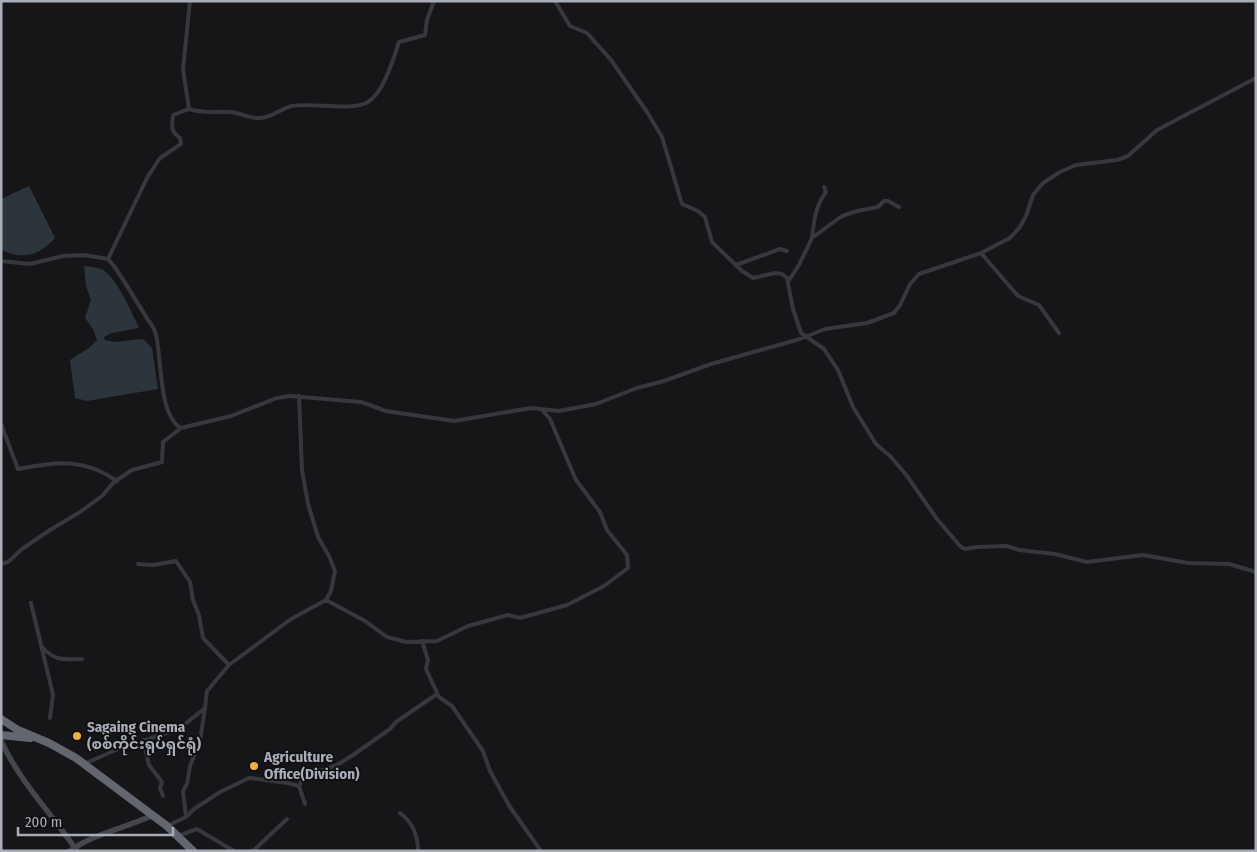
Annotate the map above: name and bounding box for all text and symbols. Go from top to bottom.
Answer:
place label: Sagaing Cinema (စစ်ကိုင်းရုပ်ရှင်ရုံ) [87,718,202,756]
marker: Sagaing Cinema (စစ်ကိုင်းရုပ်ရှင်ရုံ) [71,730,83,742]
place label: Agriculture Office(Division) [263,748,360,783]
marker: Agriculture Office(Division) [248,760,260,772]
scale bar [18,804,172,836]
text: 200 m [25,813,62,831]

